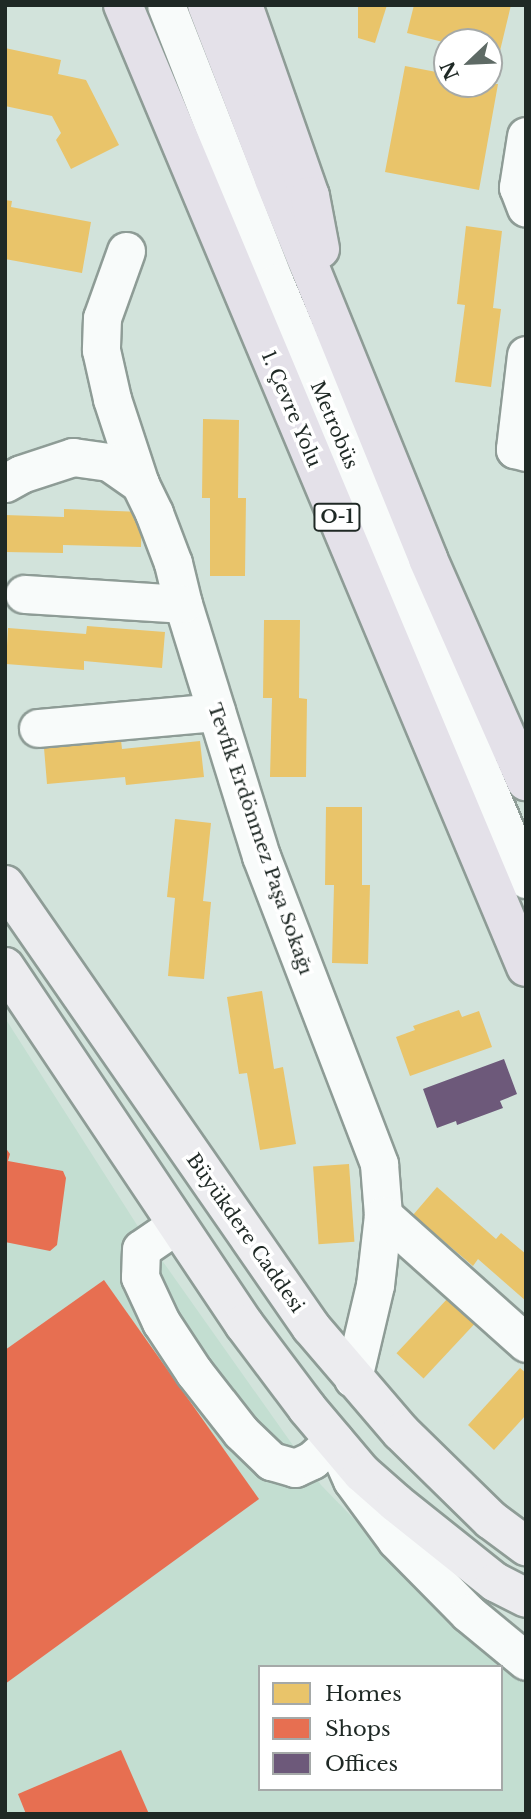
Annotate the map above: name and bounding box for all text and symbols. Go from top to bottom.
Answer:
north arrow [433,28,503,98]
text: N [436,58,464,83]
street label: 1. Çevre Yolu [256,347,326,471]
street label: Metrobüs [305,378,363,472]
road number: O-1 [312,503,362,532]
street label: Tevfik Erdönmez Paşa Sokağı [203,700,317,978]
street label: Büyükdere Caddesi [181,1149,309,1317]
legend [258,1665,503,1791]
text: Homes [325,1681,402,1707]
text: Shops [325,1716,391,1742]
text: Offices [325,1751,398,1777]

